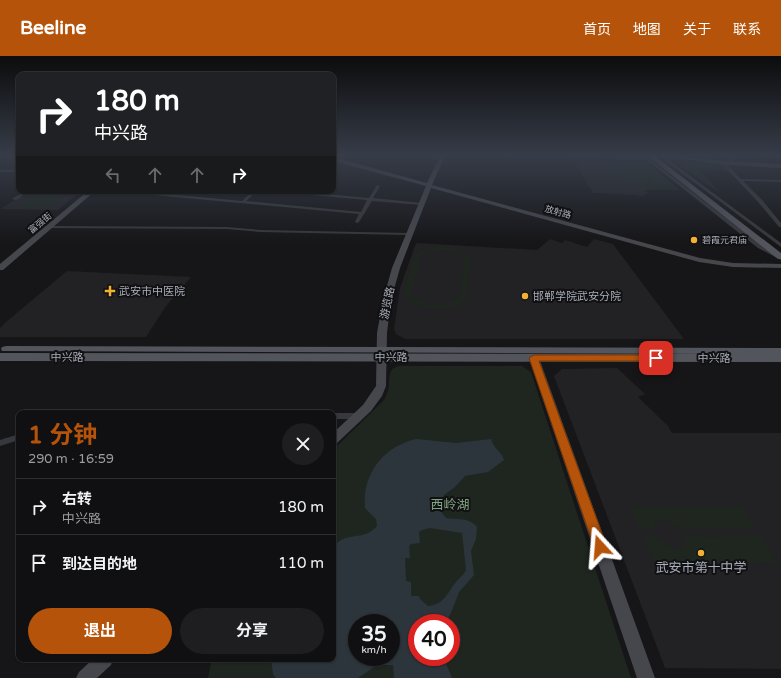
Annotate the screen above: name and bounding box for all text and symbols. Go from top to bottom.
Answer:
text: Beeline [20,17,86,39]
text: 首页 [583,21,611,38]
text: 地图 [633,21,661,38]
text: 关于 [683,21,711,38]
text: 联系 [733,21,761,38]
text: 180 m [94,84,180,118]
icon: right [28,88,80,140]
text: 中兴路 [94,122,148,144]
icon: left [102,164,124,186]
icon: ahead [144,164,166,186]
icon: ahead [186,164,208,186]
icon: right [228,164,250,186]
street label: 放射路 [543,203,573,221]
street label: 富强街 [26,210,54,236]
marker: 碧霞元君庙 [689,235,699,245]
place label: 碧霞元君庙 [702,235,747,246]
marker: 武安市中医院 [104,285,116,297]
place label: 武安市中医院 [119,285,185,298]
street label: 游览路 [378,286,397,321]
place label: 邯郸学院武安分院 [533,290,621,303]
marker: 邯郸学院武安分院 [520,291,530,301]
pin [639,341,673,375]
icon: arrive [645,347,667,369]
street label: 中兴路 [51,351,84,364]
street label: 中兴路 [375,351,408,364]
street label: 中兴路 [698,352,731,365]
text: 1 分钟 [28,421,97,450]
button: close [282,423,324,465]
text: 290 m · 16:59 [28,451,114,467]
text: 右转 [62,490,92,508]
icon: right [28,496,50,518]
park label: 西岭湖 [430,497,470,513]
text: 180 m [278,498,324,516]
text: 中兴路 [62,511,101,527]
position arrow [579,526,621,568]
marker: 武安市第十中学 [696,548,706,558]
icon: arrive [28,552,50,574]
text: 110 m [278,554,324,572]
text: 到达目的地 [62,555,137,573]
place label: 武安市第十中学 [655,560,747,576]
button: 退出 [28,608,172,654]
button: 分享 [180,608,324,654]
speed limit sign: 40 [408,614,460,666]
text: 35 [361,623,387,647]
text: km/h [361,644,387,656]

